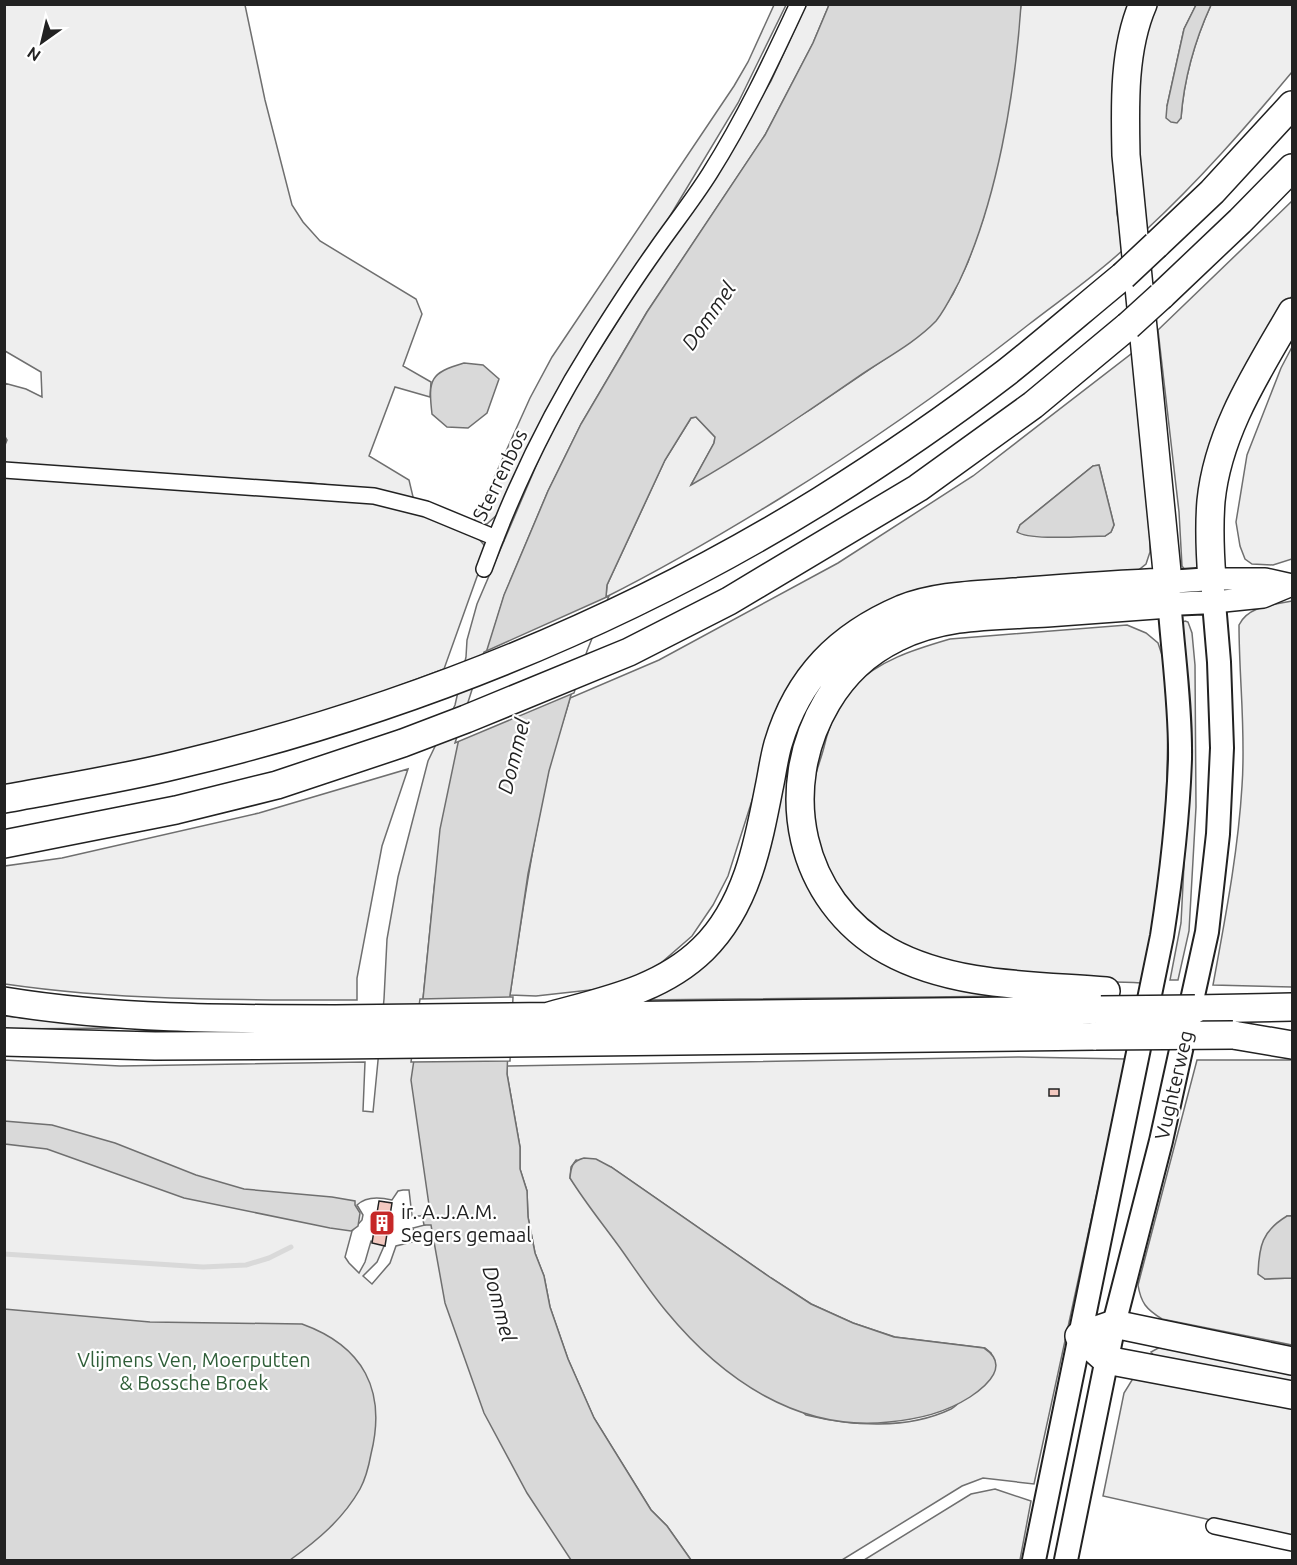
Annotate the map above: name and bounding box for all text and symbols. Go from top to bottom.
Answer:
north arrow [12,12,72,72]
text: N [24,44,44,65]
water label: Dommel [676,277,740,354]
street label: Sterrenbos [468,425,532,524]
water label: Dommel [492,715,534,796]
street label: Vughterweg [1150,1028,1197,1142]
place label: ir. A.J.A.M. Segers gemaal [401,1200,532,1246]
building icon: ir. A.J.A.M. Segers gemaal [367,1208,397,1238]
water label: Dommel [478,1263,522,1344]
park label: Vlijmens Ven, Moerputten & Bossche Broek [77,1348,311,1394]

